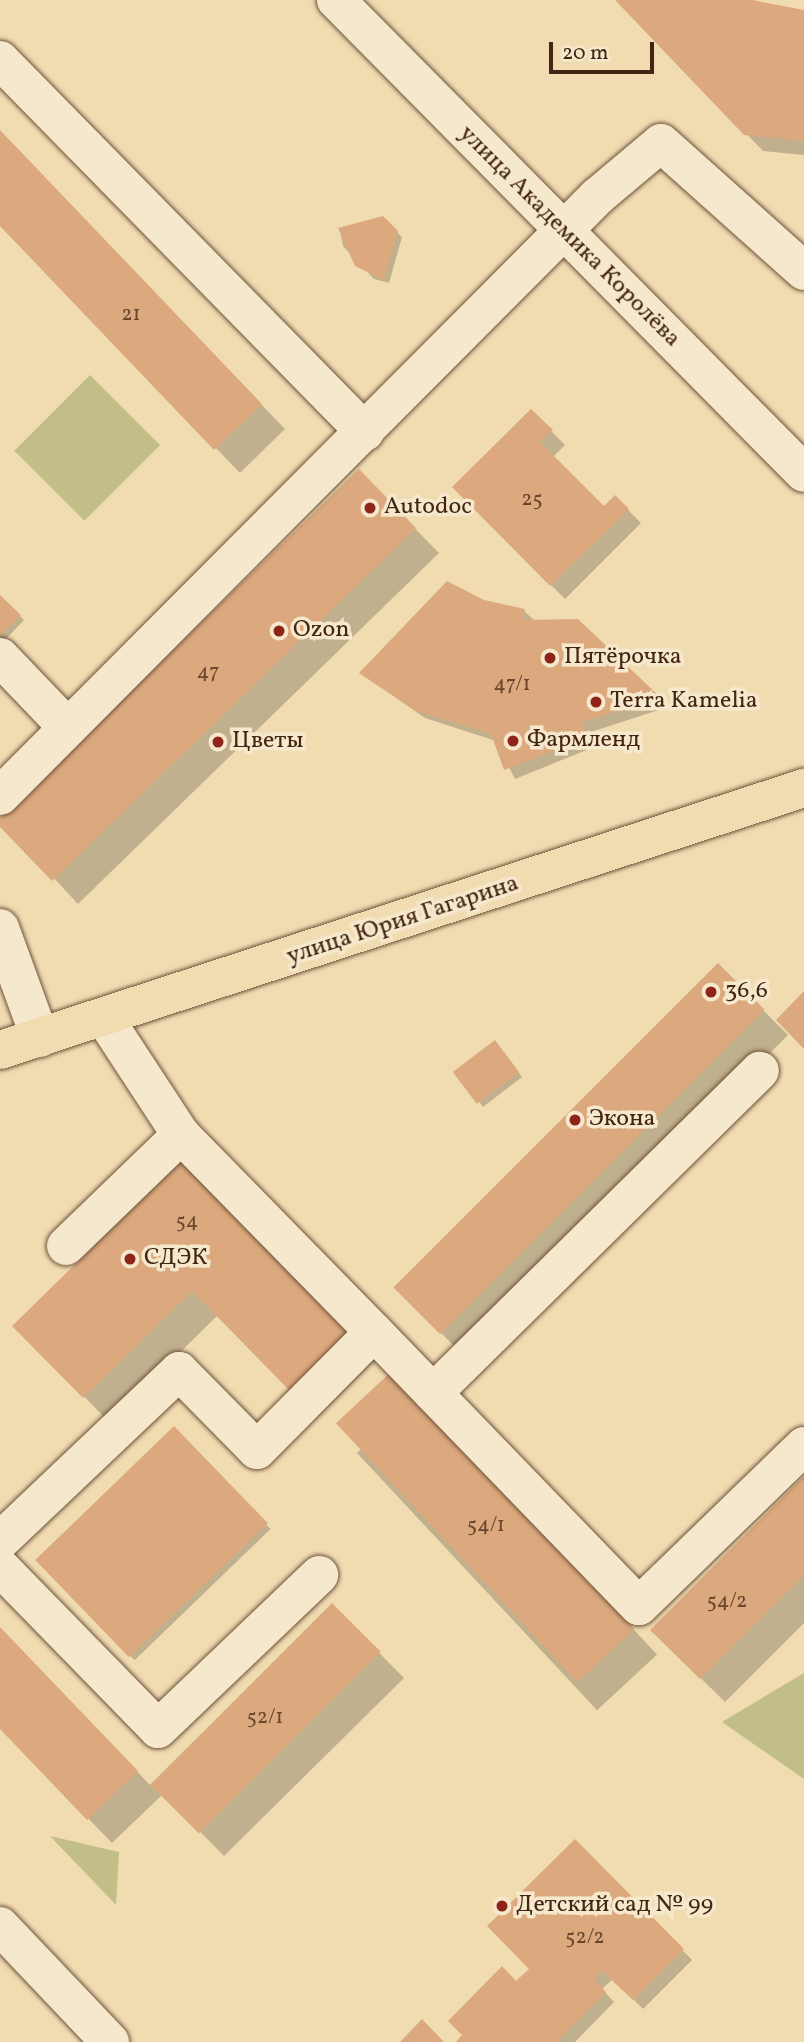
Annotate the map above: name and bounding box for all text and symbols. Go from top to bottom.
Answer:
scale bar [552,28,657,72]
text: 20 m [562,39,608,68]
street label: улица Академика Королёва [452,120,686,354]
house number: 21 [121,302,141,328]
house number: 25 [521,487,543,513]
place label: Autodoc [384,494,472,522]
marker: Autodoc [362,500,378,516]
place label: Ozon [293,617,350,645]
marker: Ozon [271,623,287,639]
place label: Пятёрочка [564,644,682,672]
marker: Пятёрочка [542,650,558,666]
house number: 47 [197,660,219,686]
house number: 47/1 [493,672,531,698]
place label: Terra Kamelia [610,688,758,716]
marker: Terra Kamelia [588,694,604,710]
place label: Фармленд [527,727,640,755]
place label: Цветы [232,728,303,756]
marker: Фармленд [505,733,521,749]
marker: Цветы [210,734,226,750]
street label: улица Юрия Гагарина [283,870,523,972]
place label: 36,6 [725,978,768,1006]
marker: 36,6 [703,984,719,1000]
place label: Экона [589,1106,656,1134]
marker: Экона [567,1112,583,1128]
house number: 54 [176,1209,198,1235]
place label: СДЭК [144,1245,208,1273]
marker: СДЭК [122,1251,138,1267]
house number: 54/1 [467,1513,505,1539]
house number: 54/2 [707,1589,747,1615]
house number: 52/1 [247,1705,283,1731]
place label: Детский сад № 99 [516,1892,713,1920]
marker: Детский сад № 99 [494,1898,510,1914]
house number: 52/2 [565,1925,605,1951]

